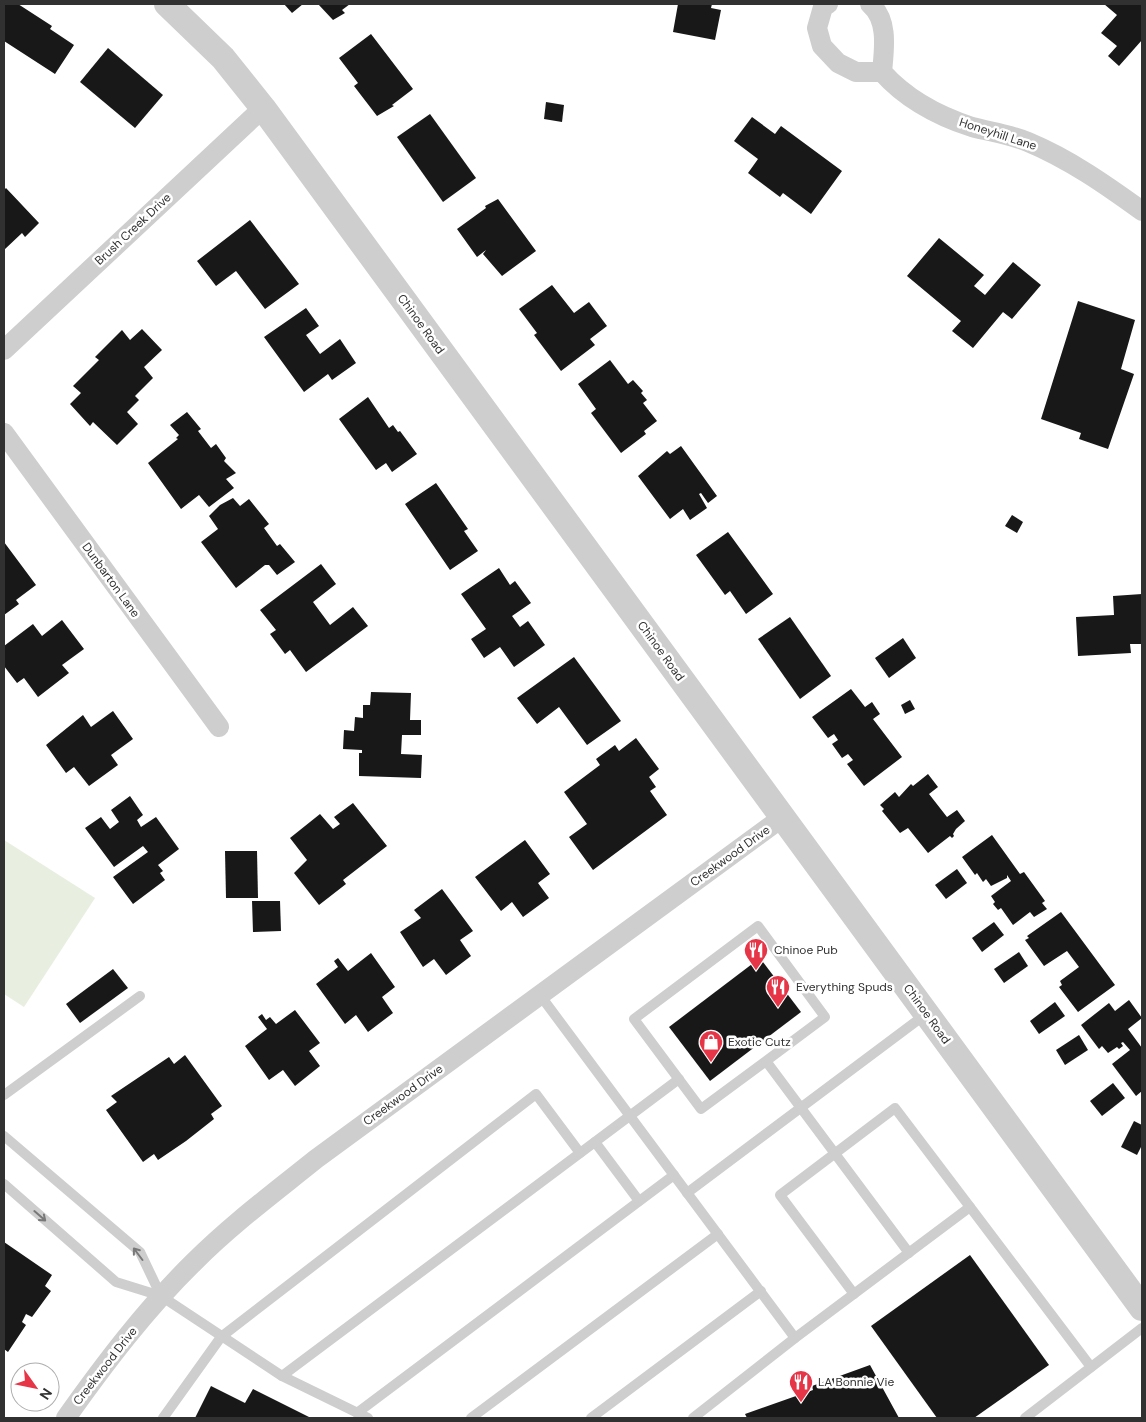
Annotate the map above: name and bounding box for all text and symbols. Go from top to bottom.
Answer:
street label: Honeyhill Lane [957,114,1039,154]
street label: Brush Creek Drive [91,189,175,269]
street label: Chinoe Road [394,291,448,357]
street label: Dunbarton Lane [78,539,144,621]
street label: Chinoe Road [634,618,688,684]
street label: Creekwood Drive [687,822,773,890]
restaurant icon: Chinoe Pub [743,937,769,971]
place label: Chinoe Pub [774,942,838,958]
restaurant icon: Everything Spuds [765,974,791,1008]
place label: Everything Spuds [796,979,893,995]
street label: Chinoe Road [900,981,954,1047]
shop icon: Exotic Cutz [698,1029,724,1063]
place label: Exotic Cutz [728,1034,791,1050]
street label: Creekwood Drive [360,1061,446,1129]
one-way arrow [34,1210,47,1222]
one-way arrow [133,1247,144,1260]
street label: Creekwood Drive [70,1324,141,1408]
north arrow [10,1362,60,1412]
restaurant icon: LA Bonnie Vie [788,1369,814,1403]
place label: LA Bonnie Vie [818,1374,894,1390]
text: N [36,1385,56,1403]

